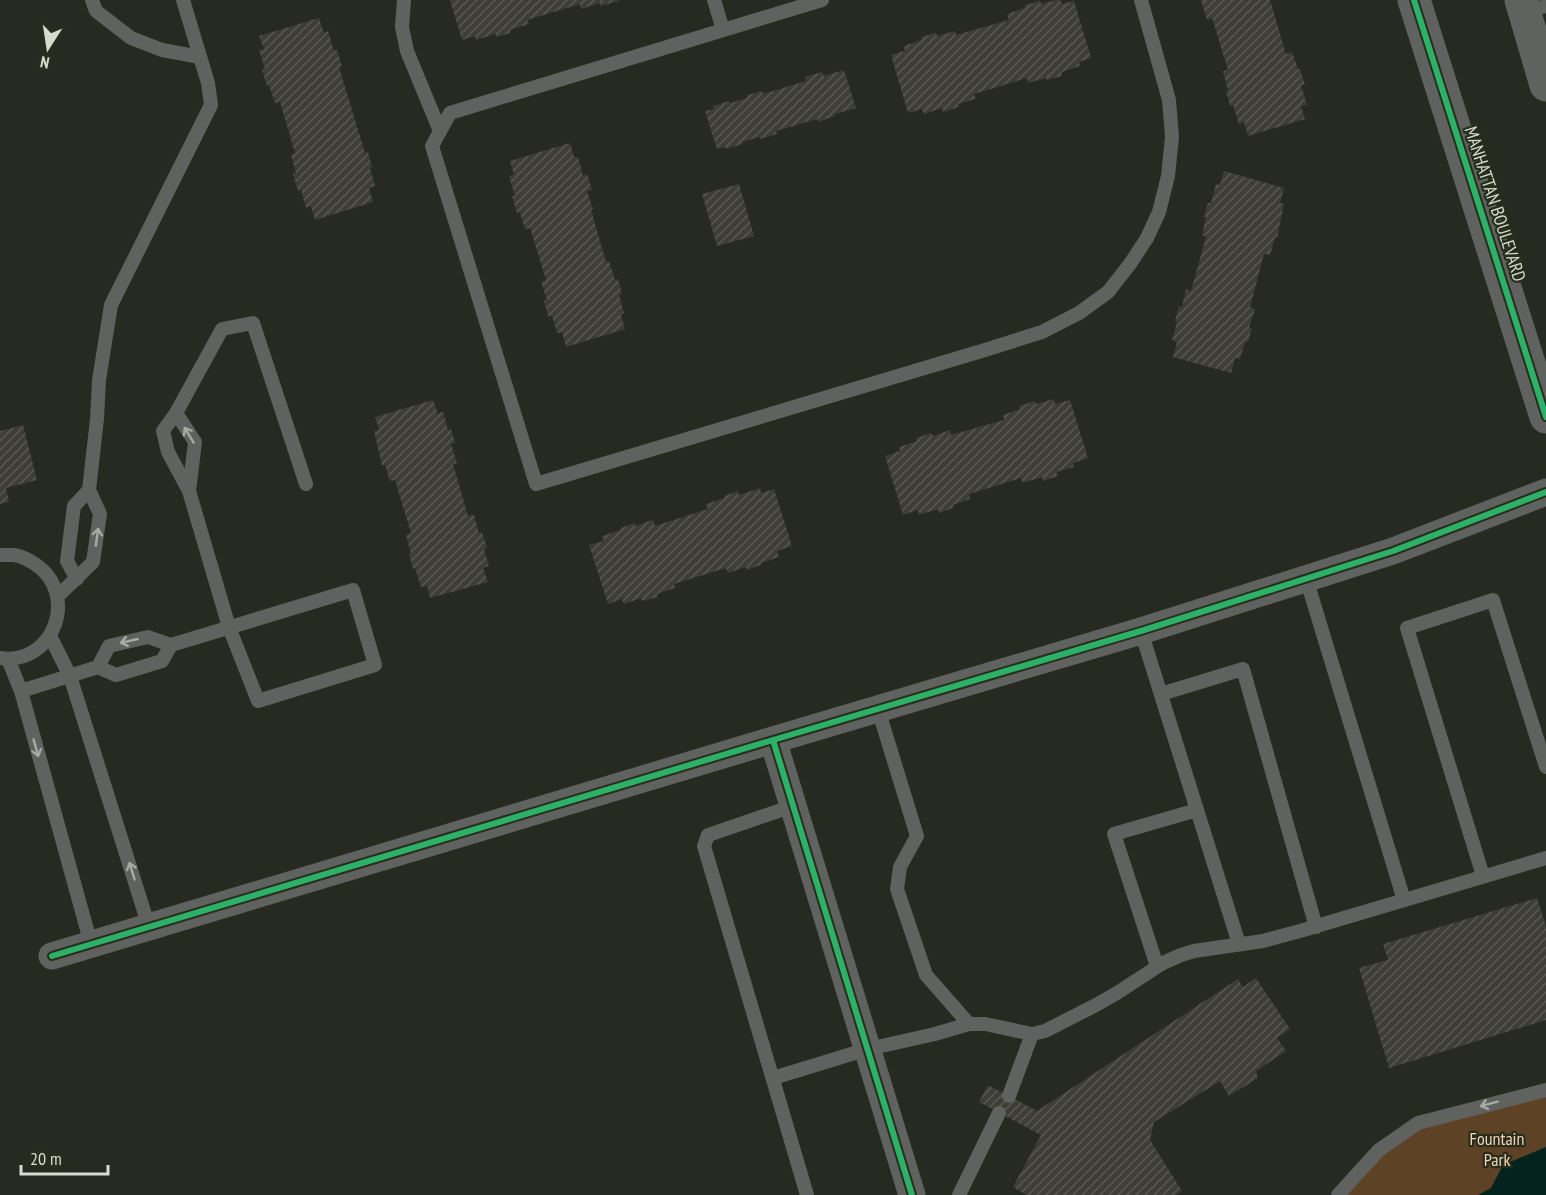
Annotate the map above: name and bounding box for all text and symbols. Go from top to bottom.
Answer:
north arrow [18,18,78,78]
text: N [39,52,51,73]
street label: MANHATTAN BOULEVARD [1460,124,1531,284]
one-way arrow [183,427,195,444]
one-way arrow [91,527,102,547]
one-way arrow [120,636,139,648]
one-way arrow [31,738,43,757]
one-way arrow [126,862,137,881]
one-way arrow [1480,1099,1499,1110]
park label: Fountain Park [1470,1127,1524,1171]
scale bar [21,1138,108,1176]
text: 20 m [30,1147,62,1170]

